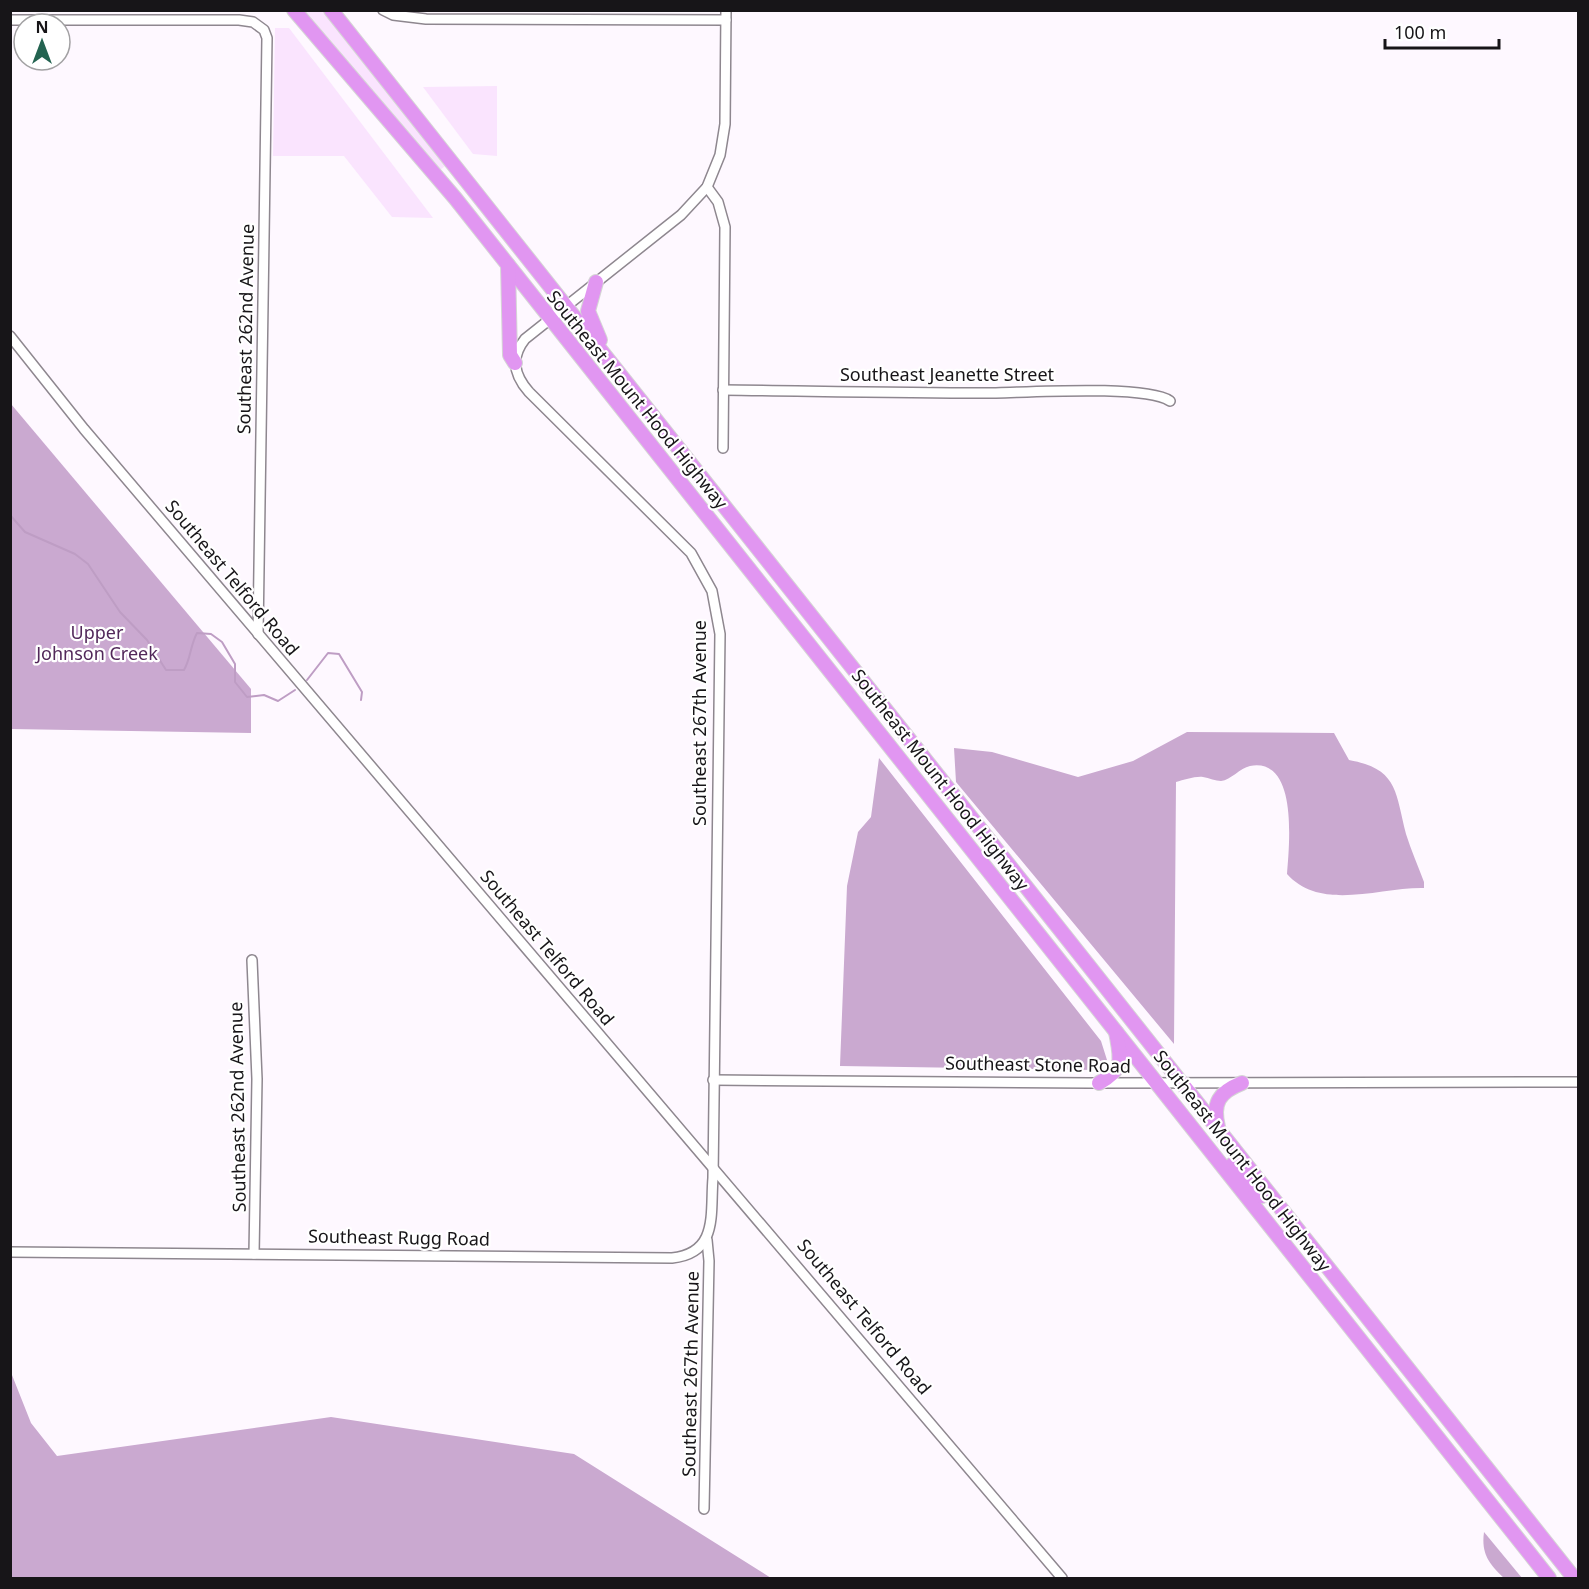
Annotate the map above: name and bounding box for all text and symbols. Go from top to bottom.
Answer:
north arrow [12,12,72,72]
scale bar [1385,12,1499,50]
text: N [35,16,49,38]
text: 100 m [1394,20,1446,44]
street label: Southeast 262nd Avenue [231,224,259,434]
street label: Southeast Mount Hood Highway [542,285,734,514]
street label: Southeast Jeanette Street [840,362,1055,386]
street label: Southeast Telford Road [160,494,305,660]
park label: Upper Johnson Creek [34,620,158,665]
street label: Southeast 267th Avenue [687,620,711,826]
street label: Southeast Mount Hood Highway [847,664,1035,896]
street label: Southeast Telford Road [475,864,620,1030]
street label: Southeast 262nd Avenue [223,1002,251,1212]
street label: Southeast Mount Hood Highway [1149,1045,1337,1277]
street label: Southeast Stone Road [945,1050,1131,1078]
street label: Southeast Rugg Road [308,1223,490,1251]
street label: Southeast Telford Road [792,1233,937,1399]
street label: Southeast 267th Avenue [676,1271,704,1477]

